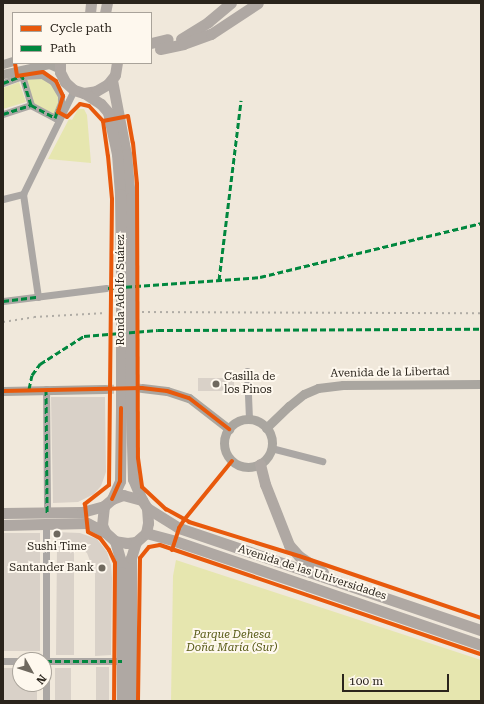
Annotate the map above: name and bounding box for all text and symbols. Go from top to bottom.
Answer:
legend [12,12,152,64]
text: Cycle path [50,21,112,35]
text: Path [50,41,76,55]
street label: Ronda Adolfo Suárez [114,234,128,346]
street label: Avenida de la Libertad [330,365,450,381]
place label: Casilla de los Pinos [224,371,275,397]
marker: Casilla de los Pinos [211,379,221,389]
marker: Sushi Time [52,529,62,539]
place label: Sushi Time [27,540,87,554]
street label: Avenida de las Universidades [236,543,388,603]
place label: Santander Bank [9,561,94,575]
marker: Santander Bank [97,563,107,573]
park label: Parque Dehesa Doña María (Sur) [186,629,278,655]
north arrow [12,652,52,692]
scale bar [344,666,451,692]
text: N [33,672,49,687]
text: 100 m [349,674,383,688]

